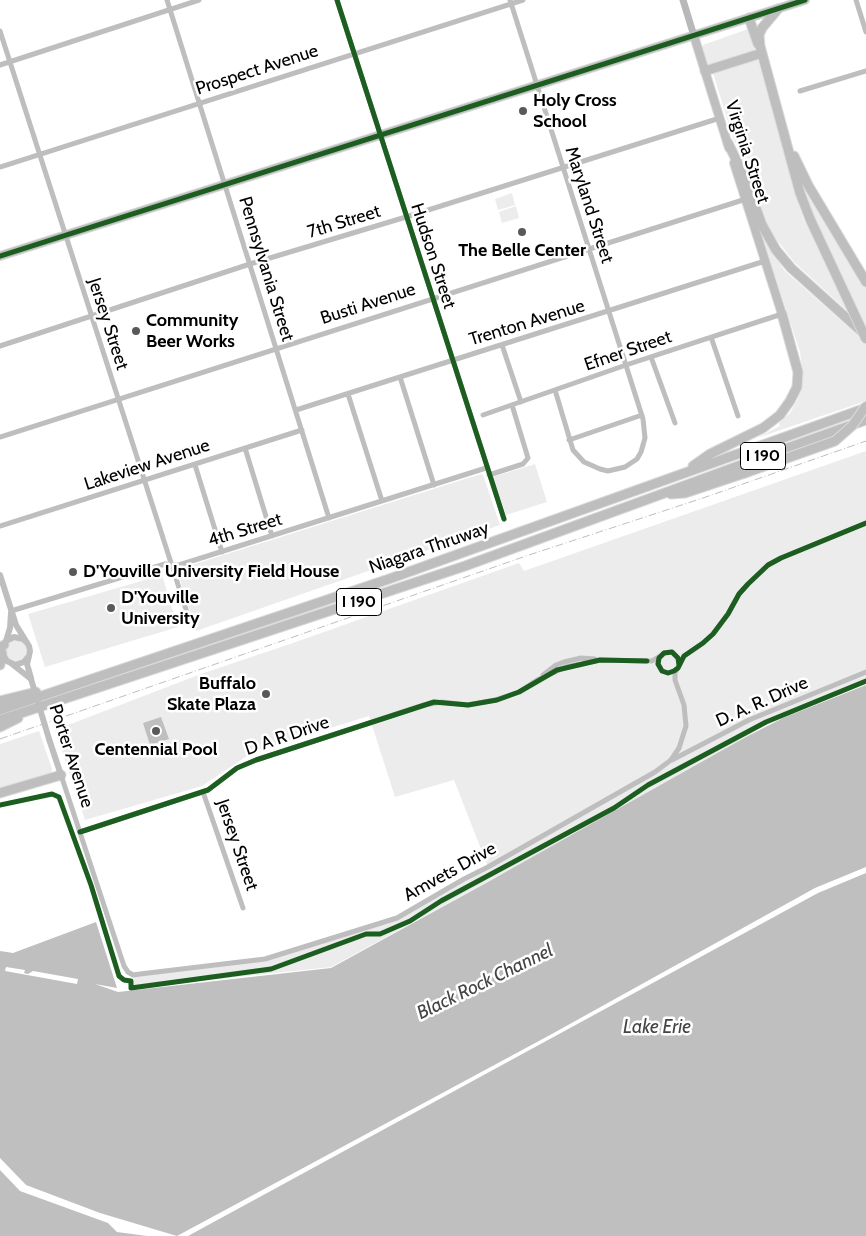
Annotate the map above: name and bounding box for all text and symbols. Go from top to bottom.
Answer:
street label: Prospect Avenue [193,40,321,100]
place label: Holy Cross School [533,90,617,132]
street label: Virginia Street [720,98,774,206]
marker: Holy Cross School [517,105,529,117]
street label: Maryland Street [560,144,618,266]
street label: Pennsylvania Street [234,194,298,344]
street label: 7th Street [305,201,383,243]
street label: Hudson Street [406,201,460,311]
marker: The Belle Center [516,226,528,238]
place label: The Belle Center [458,240,586,262]
street label: Jersey Street [83,275,133,373]
street label: Busti Avenue [318,279,418,329]
street label: Trenton Avenue [467,295,587,351]
place label: Community Beer Works [146,310,238,352]
marker: Community Beer Works [130,325,142,337]
street label: Efner Street [581,326,675,376]
street label: Lakeview Avenue [82,435,212,495]
road number: I 190 [740,442,786,470]
street label: 4th Street [205,508,285,552]
street label: Niagara Thruway [366,517,492,579]
place label: D'Youville University Field House [83,561,339,583]
marker: D'Youville University Field House [67,566,79,578]
place label: D'Youville University [121,587,200,630]
road number: I 190 [336,588,382,616]
marker: D'Youville University [105,602,117,614]
street label: D. A. R. Drive [713,672,811,732]
place label: Buffalo Skate Plaza [167,673,256,716]
marker: Buffalo Skate Plaza [260,688,272,700]
street label: Porter Avenue [44,701,98,811]
street label: D A R Drive [242,712,332,760]
marker: Centennial Pool [150,725,162,737]
place label: Centennial Pool [94,739,218,761]
street label: Jersey Street [211,796,263,894]
street label: Amvets Drive [400,838,500,906]
water label: Black Rock Channel [413,939,557,1025]
water label: Lake Erie [623,1016,691,1038]

